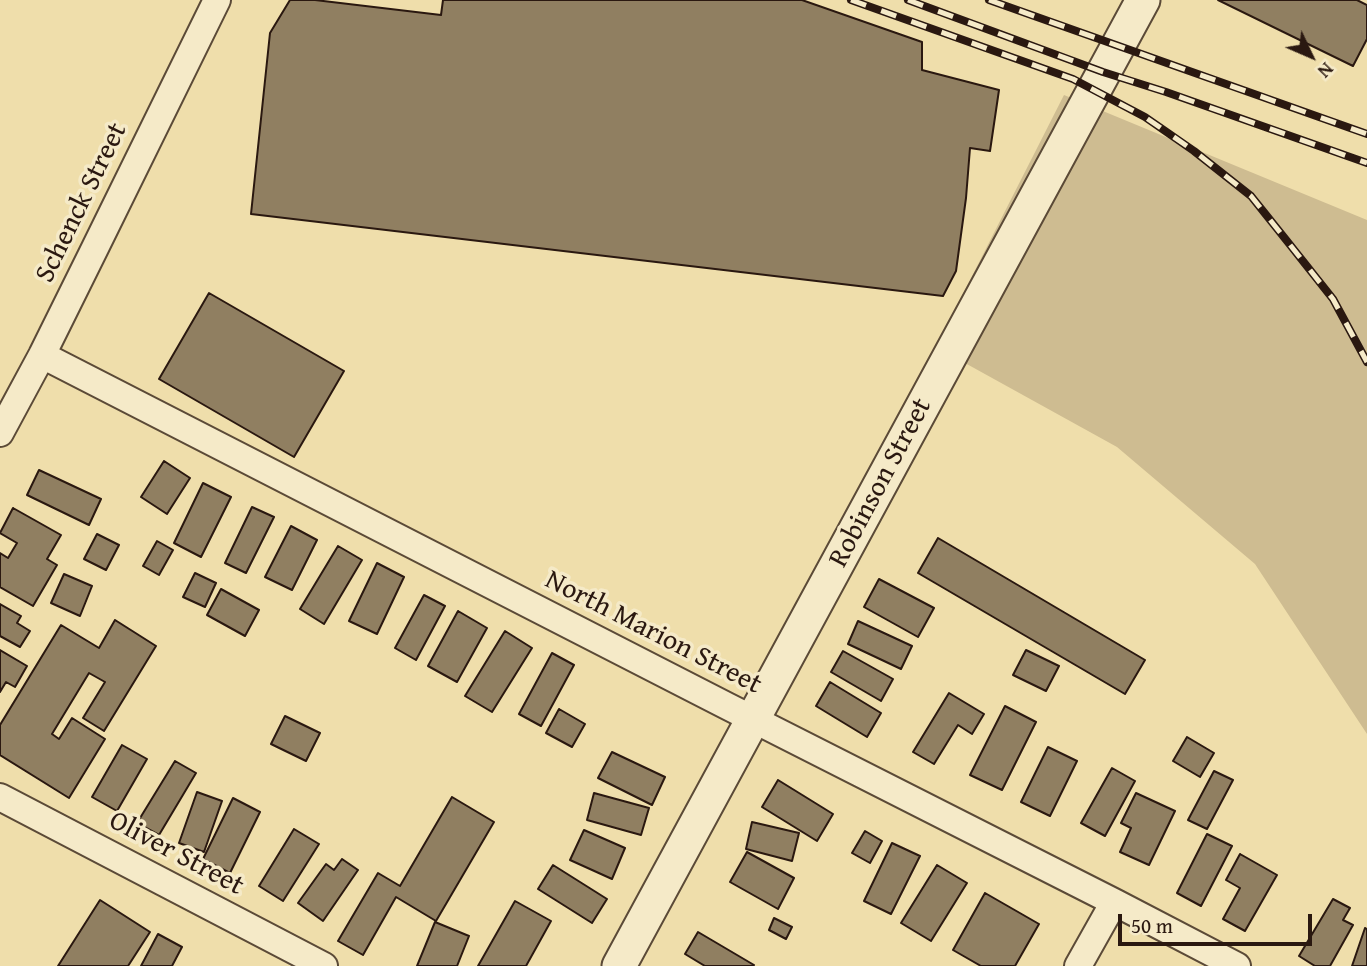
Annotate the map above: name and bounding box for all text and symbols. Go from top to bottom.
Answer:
north arrow [1276,21,1346,91]
text: N [1312,56,1341,85]
street label: Schenck Street [29,118,135,288]
street label: Robinson Street [822,393,940,573]
street label: North Marion Street [539,564,767,702]
street label: Oliver Street [103,804,249,904]
scale bar [1122,900,1316,944]
text: 50 m [1131,910,1173,941]

